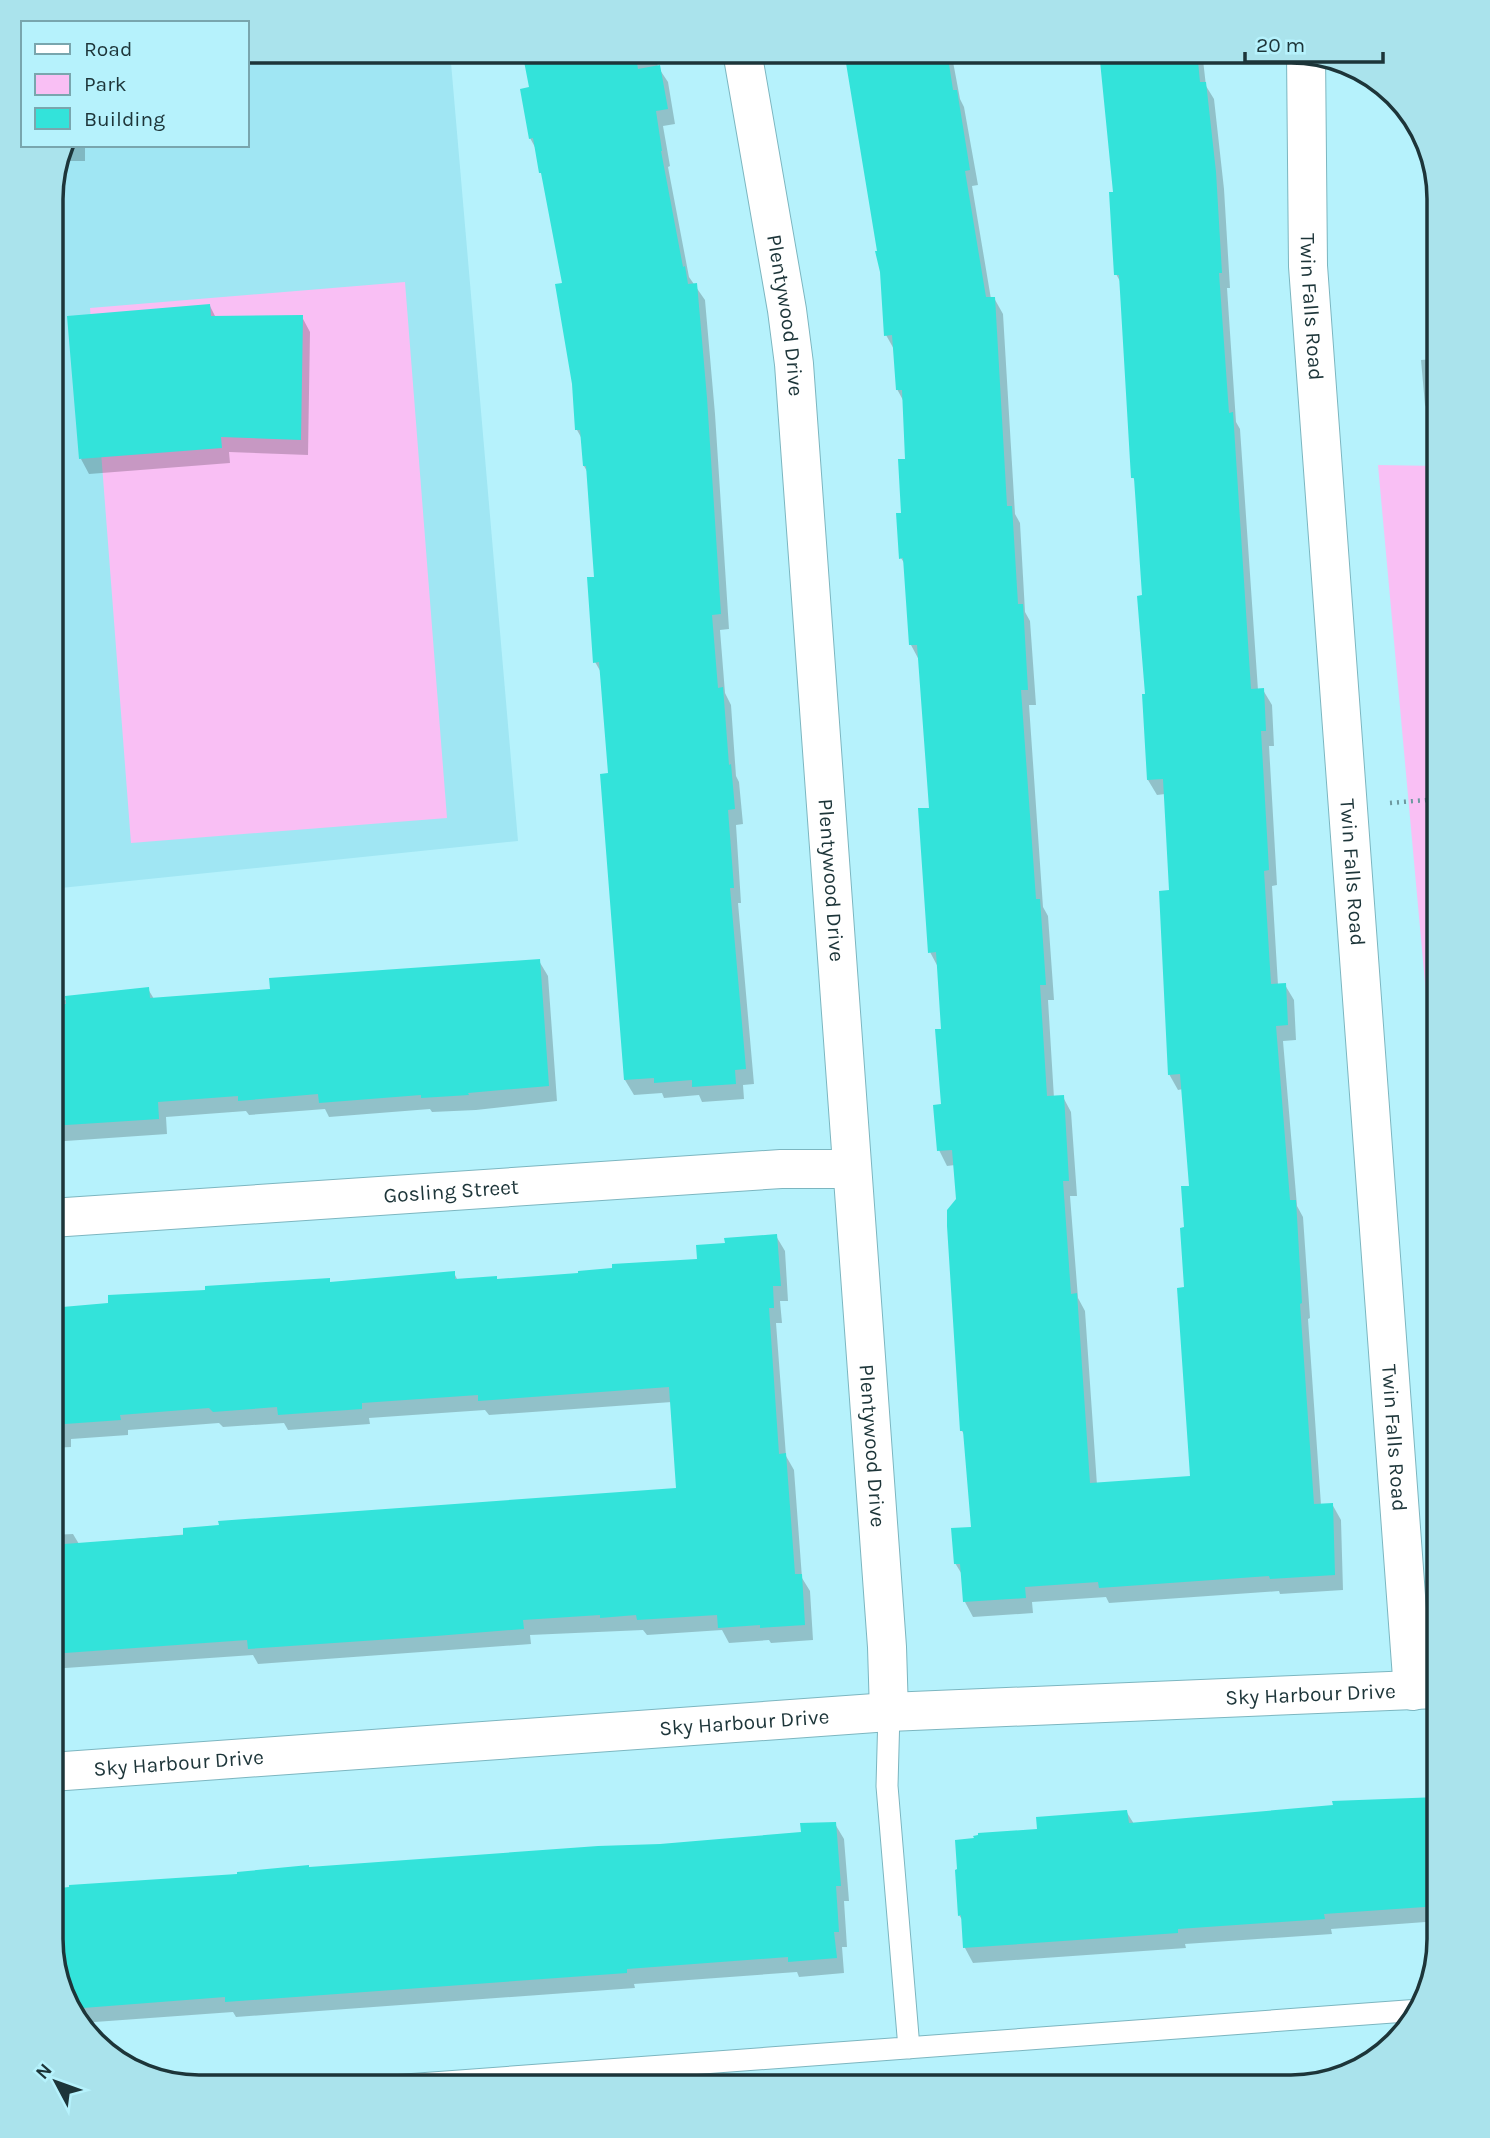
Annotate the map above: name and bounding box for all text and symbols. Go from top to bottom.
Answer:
legend [21,21,248,147]
scale bar [1245,21,1383,65]
text: 20 m [1256,33,1305,57]
text: Road [84,37,132,61]
text: Park [84,72,127,96]
text: Building [84,107,165,131]
street label: Plentywood Drive [762,232,808,397]
street label: Twin Falls Road [1296,233,1328,381]
street label: Plentywood Drive [814,798,849,963]
street label: Twin Falls Road [1335,798,1370,947]
street label: Gosling Street [383,1175,520,1208]
street label: Plentywood Drive [855,1363,890,1528]
street label: Twin Falls Road [1377,1363,1412,1512]
street label: Sky Harbour Drive [1225,1679,1396,1710]
street label: Sky Harbour Drive [658,1704,830,1740]
street label: Sky Harbour Drive [93,1745,265,1781]
north arrow [21,2047,91,2117]
text: N [31,2059,57,2084]

